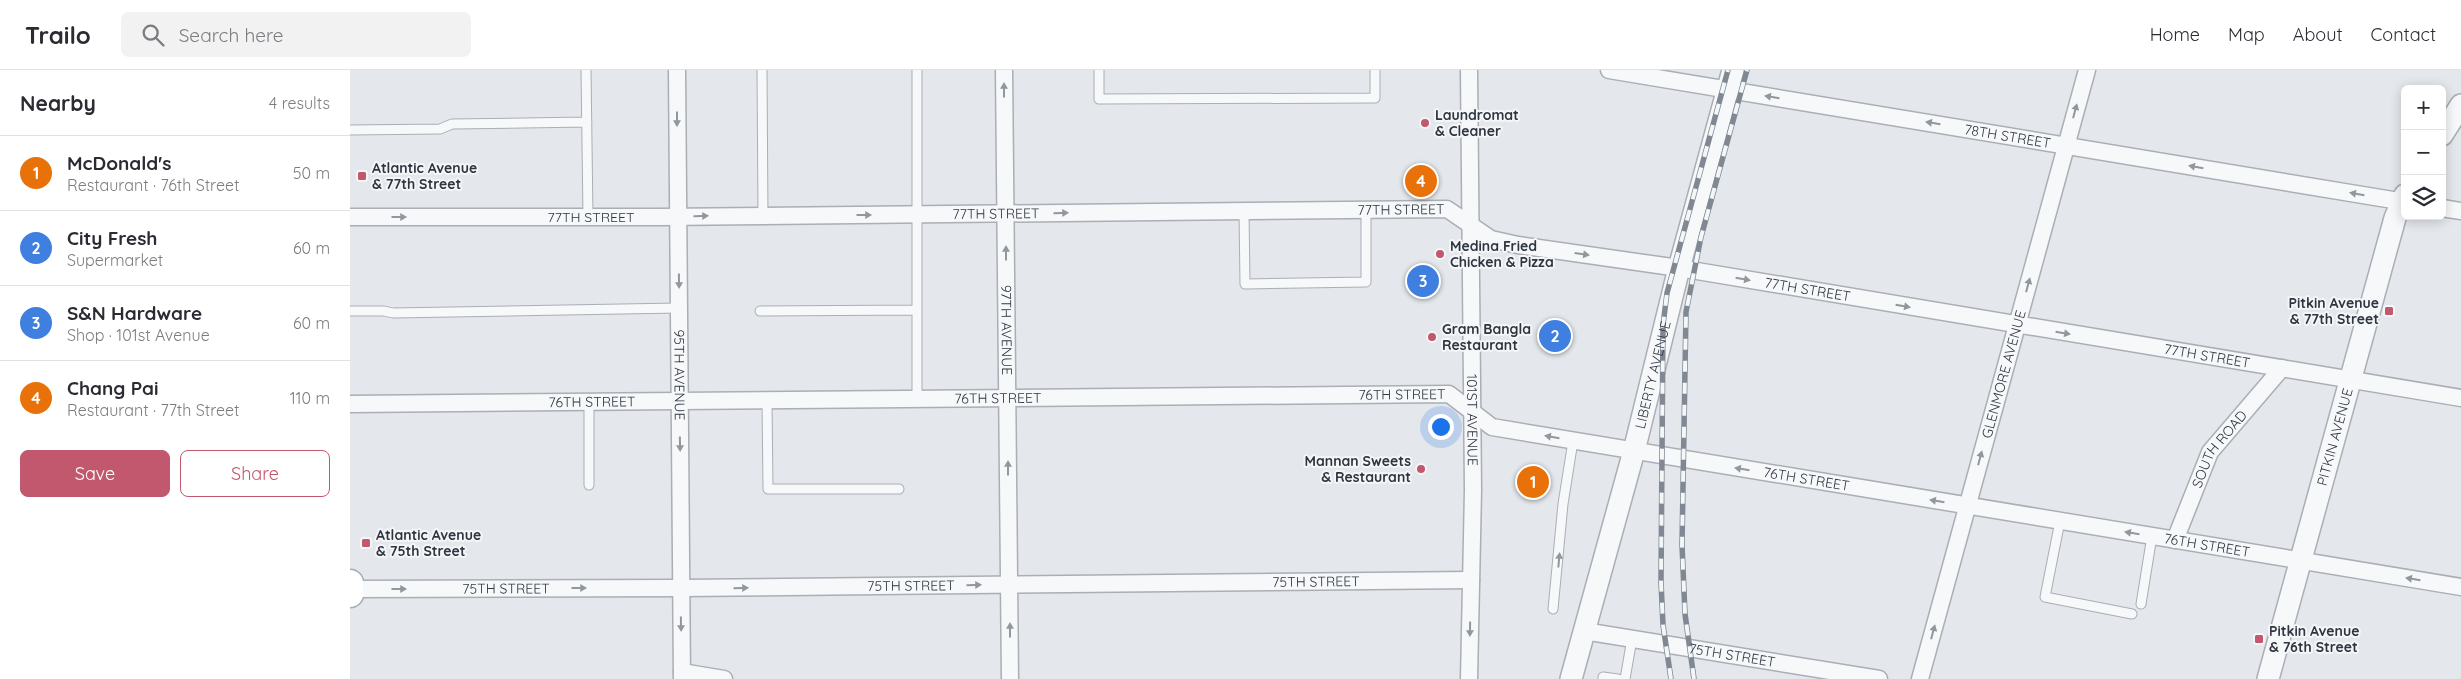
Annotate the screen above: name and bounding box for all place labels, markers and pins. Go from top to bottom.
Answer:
place label: Laundromat & Cleaner [1435,106,1519,140]
marker: Laundromat & Cleaner [1419,117,1431,129]
place label: Atlantic Avenue & 77th Street [372,159,477,193]
pin: 4 [1405,162,1437,200]
marker: Atlantic Avenue & 77th Street [356,170,368,182]
place label: Medina Fried Chicken & Pizza [1450,237,1554,271]
marker: Medina Fried Chicken & Pizza [1434,248,1446,260]
pin: 3 [1407,262,1439,300]
place label: Pitkin Avenue & 77th Street [2289,294,2379,328]
marker: Pitkin Avenue & 77th Street [2383,305,2395,317]
pin: 2 [1539,317,1571,355]
place label: Gram Bangla Restaurant [1442,320,1531,354]
marker: Gram Bangla Restaurant [1426,331,1438,343]
place label: Mannan Sweets & Restaurant [1305,452,1411,486]
marker: Mannan Sweets & Restaurant [1415,463,1427,475]
pin: 1 [1517,463,1549,501]
place label: Atlantic Avenue & 75th Street [376,526,481,560]
marker: Atlantic Avenue & 75th Street [360,537,372,549]
place label: Pitkin Avenue & 76th Street [2269,622,2359,656]
marker: Pitkin Avenue & 76th Street [2253,633,2265,645]

